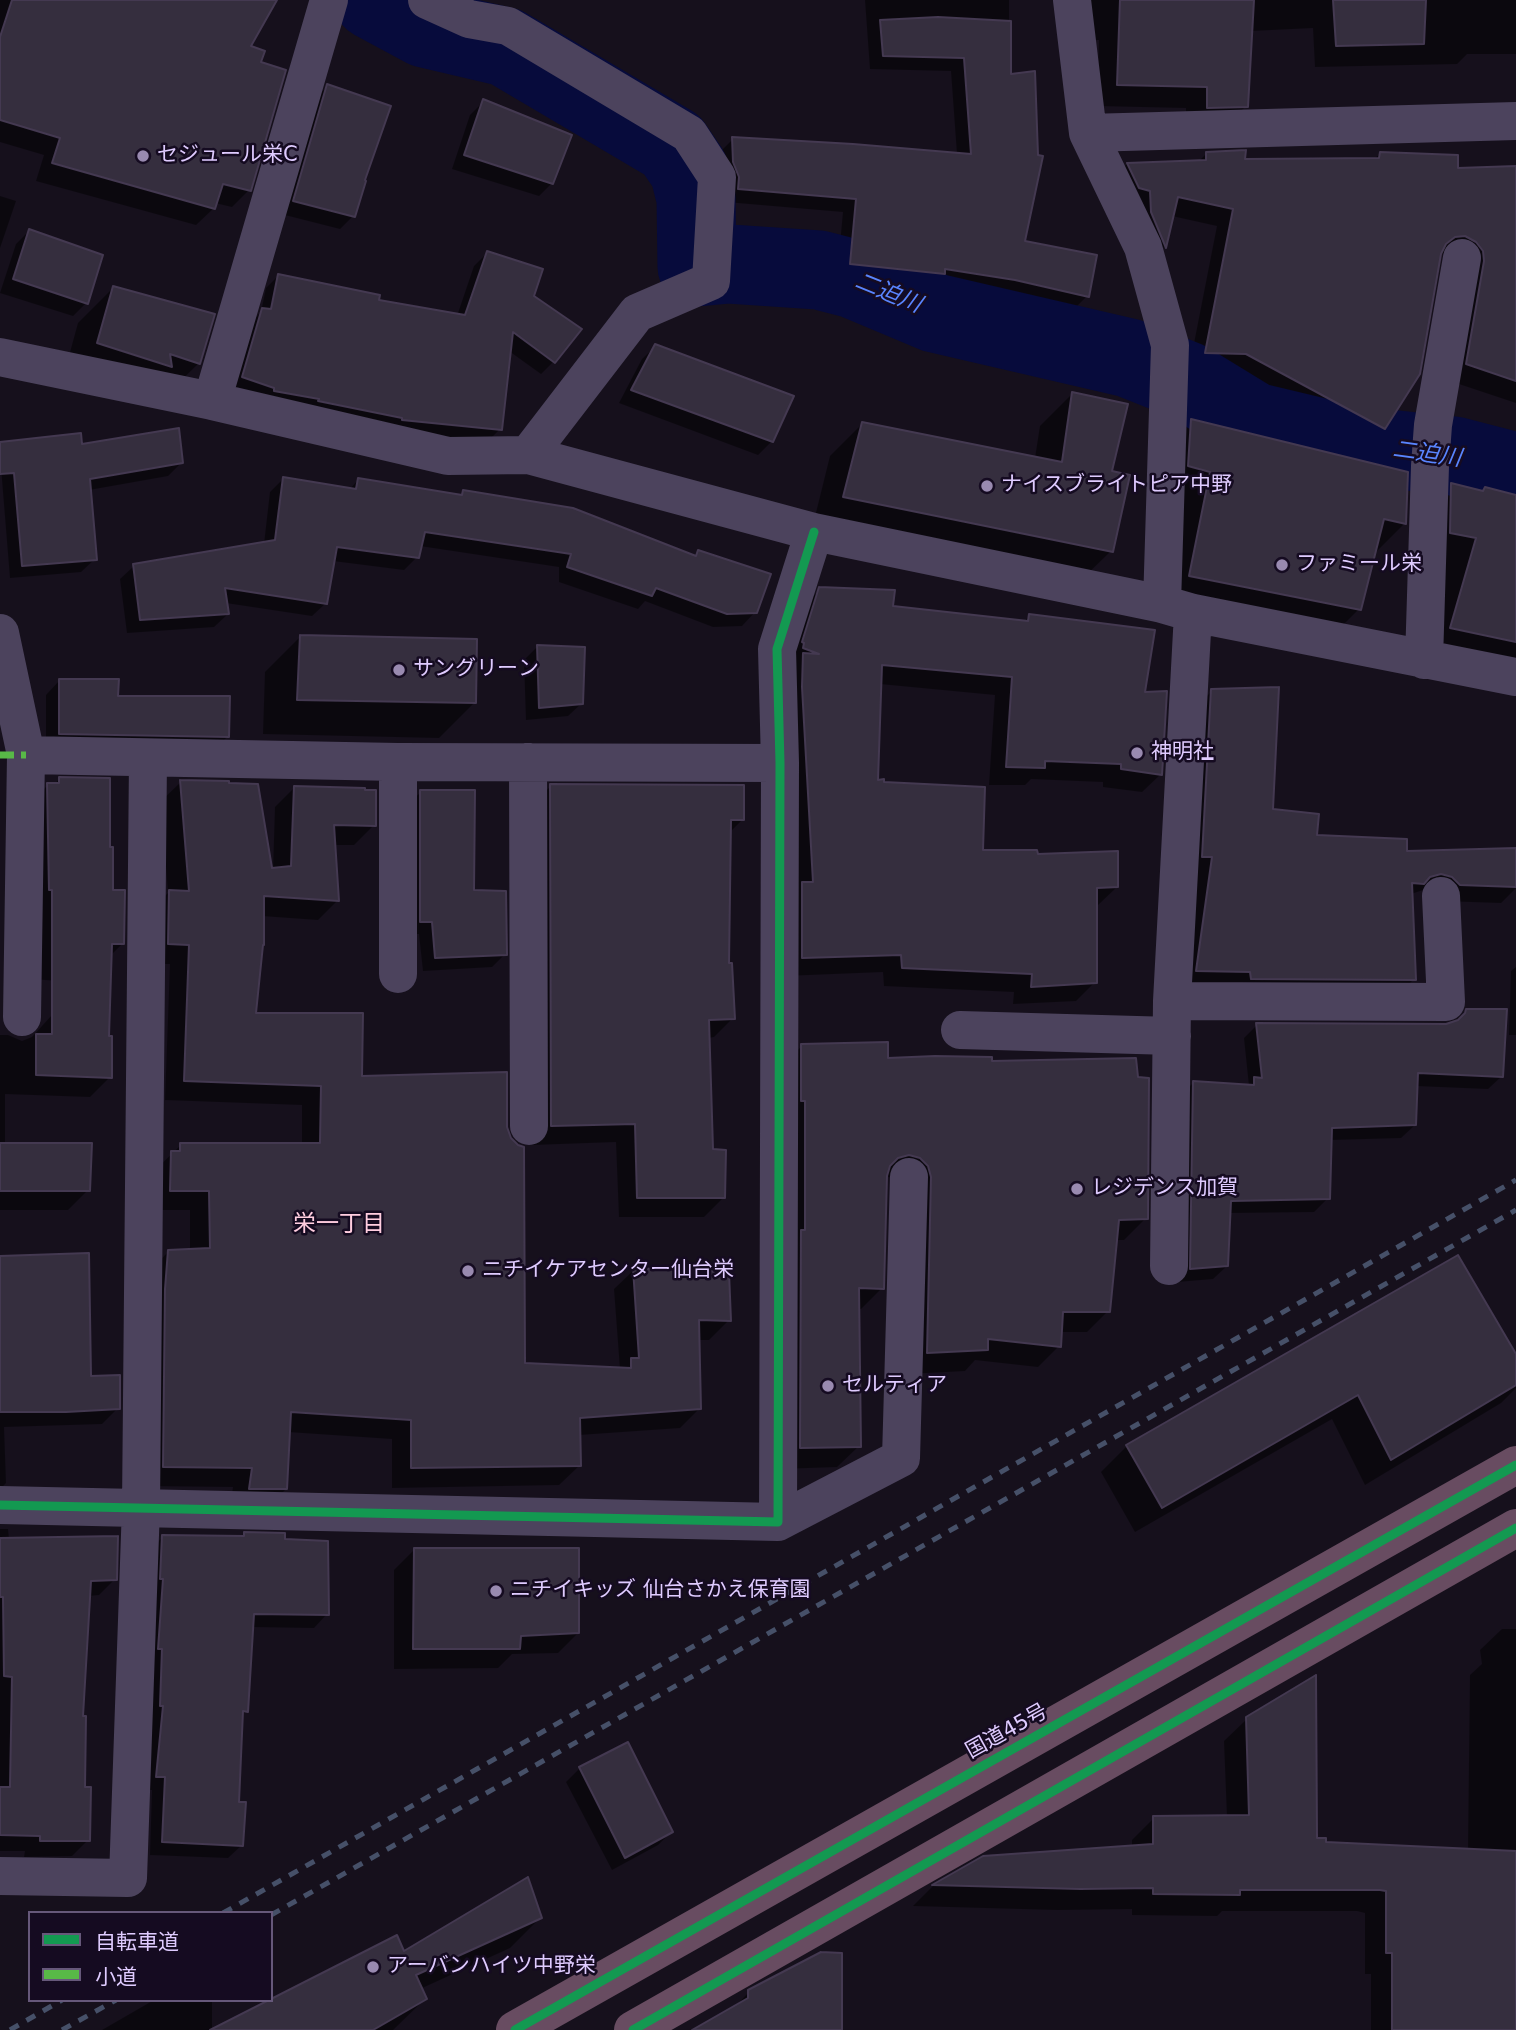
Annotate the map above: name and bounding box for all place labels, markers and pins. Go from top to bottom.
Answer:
place label: セジュール栄C [157,143,298,169]
marker: セジュール栄C [135,148,151,164]
place label: ナイスブライトピア中野 [1001,473,1232,499]
marker: ナイスブライトピア中野 [979,478,995,494]
place label: ファミール栄 [1296,552,1422,578]
marker: ファミール栄 [1274,557,1290,573]
place label: サングリーン [413,657,539,683]
marker: サングリーン [391,662,407,678]
place label: 神明社 [1151,740,1214,766]
marker: 神明社 [1129,745,1145,761]
place label: レジデンス加賀 [1091,1176,1238,1202]
marker: レジデンス加賀 [1069,1181,1085,1197]
place label: ニチイケアセンター仙台栄 [482,1258,734,1284]
marker: ニチイケアセンター仙台栄 [460,1263,476,1279]
place label: セルティア [842,1373,947,1399]
marker: セルティア [820,1378,836,1394]
place label: ニチイキッズ 仙台さかえ保育園 [510,1578,811,1604]
marker: ニチイキッズ 仙台さかえ保育園 [488,1583,504,1599]
place label: アーバンハイツ中野栄 [387,1954,596,1980]
marker: アーバンハイツ中野栄 [365,1959,381,1975]

